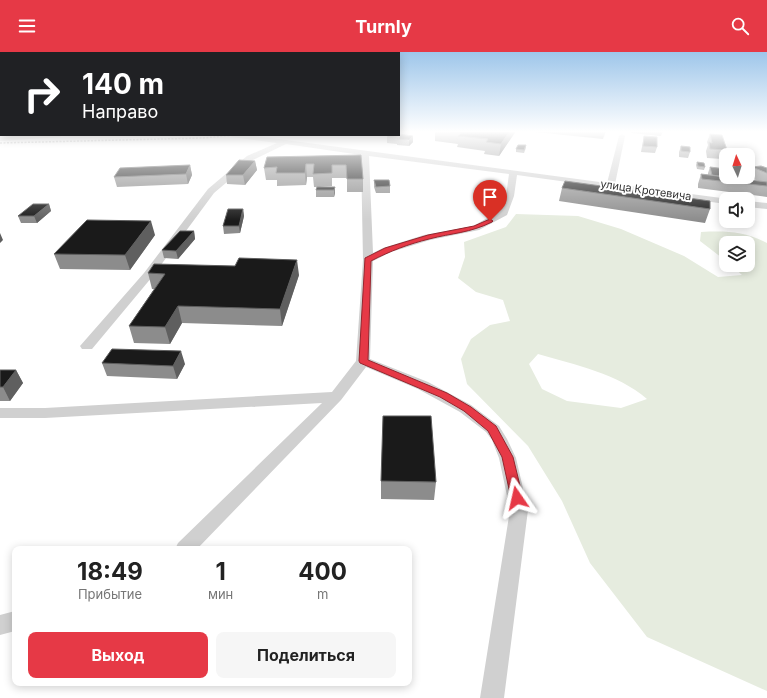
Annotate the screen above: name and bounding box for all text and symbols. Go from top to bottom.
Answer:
icon: menu [16,15,38,37]
icon: search [729,15,751,37]
text: Turnly [355,16,412,37]
text: 140 m [82,67,164,101]
icon: right [16,68,68,120]
text: Направо [82,101,158,122]
north arrow [719,148,755,184]
map controls [719,148,755,272]
street label: улица Кротевича [600,177,692,203]
pin [473,180,507,221]
icon: arrive [479,186,501,208]
button: sound [719,192,755,228]
button: layers [719,236,755,272]
position arrow [496,477,538,519]
text: 18:49 [77,557,143,586]
text: 1 [215,557,226,586]
text: 400 [298,557,347,586]
text: Прибытие [78,586,142,602]
text: мин [208,586,233,602]
text: m [317,586,328,602]
button: Выход [28,632,208,678]
button: Поделиться [216,632,396,678]

